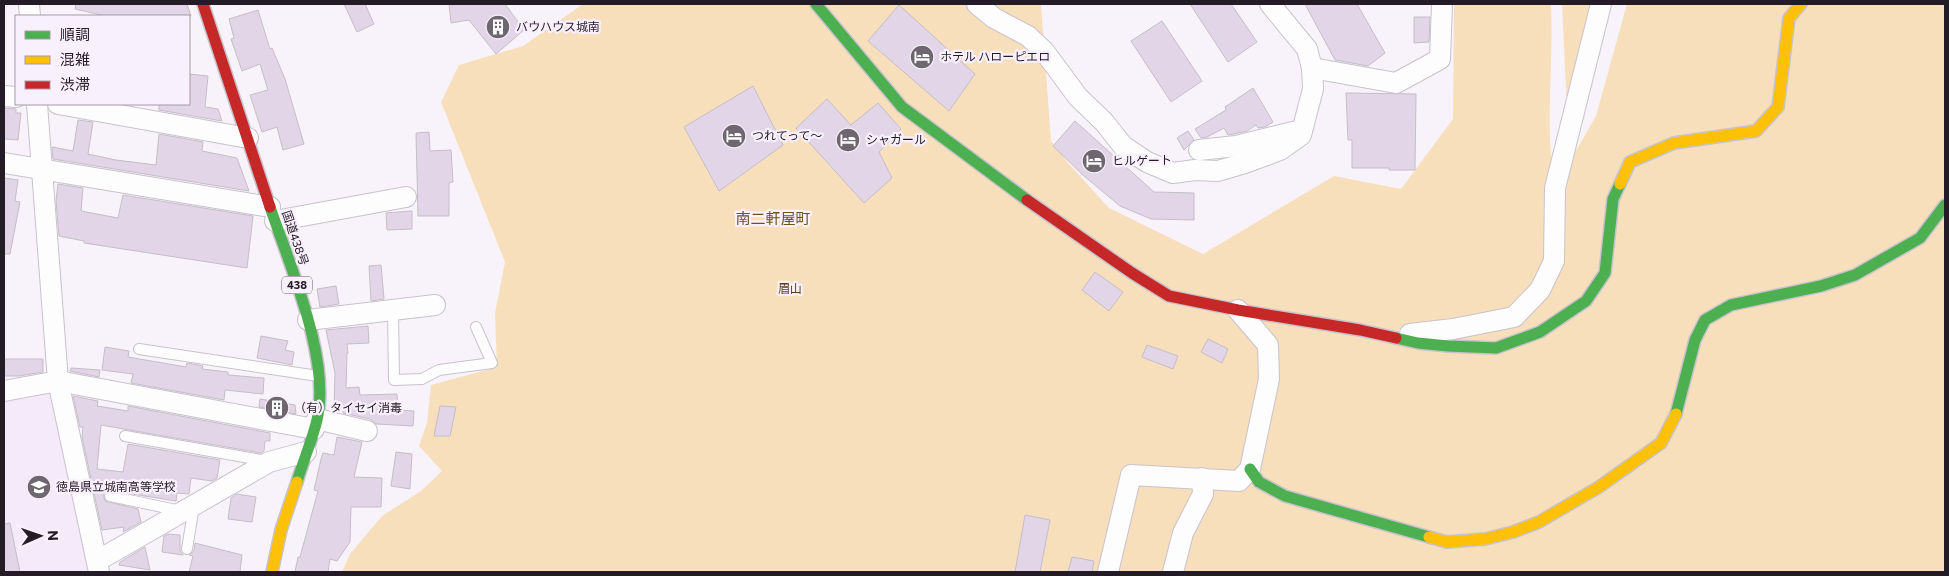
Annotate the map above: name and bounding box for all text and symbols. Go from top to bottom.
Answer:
building icon: バウハウス城南 [485,14,511,40]
legend [15,15,190,105]
place label: バウハウス城南 [516,19,600,33]
text: 順調 [60,25,90,43]
hotel icon: ホテル ハローピエロ [909,44,935,70]
place label: ホテル ハローピエロ [940,49,1050,63]
text: 混雑 [60,50,90,68]
text: 渋滞 [60,75,90,93]
hotel icon: つれてって～ [721,123,747,149]
hotel icon: シャガール [835,127,861,153]
place label: つれてって～ [752,128,822,142]
place label: シャガール [866,132,926,146]
hotel icon: ヒルゲート [1081,148,1107,174]
place label: ヒルゲート [1112,153,1172,167]
street label: 国道438号 [280,208,312,267]
district label: 南二軒屋町 [735,209,811,227]
road number: 438 [282,276,312,294]
park label: 眉山 [778,281,802,295]
building icon: （有）タイセイ消毒 [264,395,290,421]
place label: （有）タイセイ消毒 [294,400,402,414]
school or university icon: 徳島県立城南高等学校 [26,474,52,500]
place label: 徳島県立城南高等学校 [56,479,176,493]
north arrow [15,511,65,561]
text: N [45,530,62,541]

